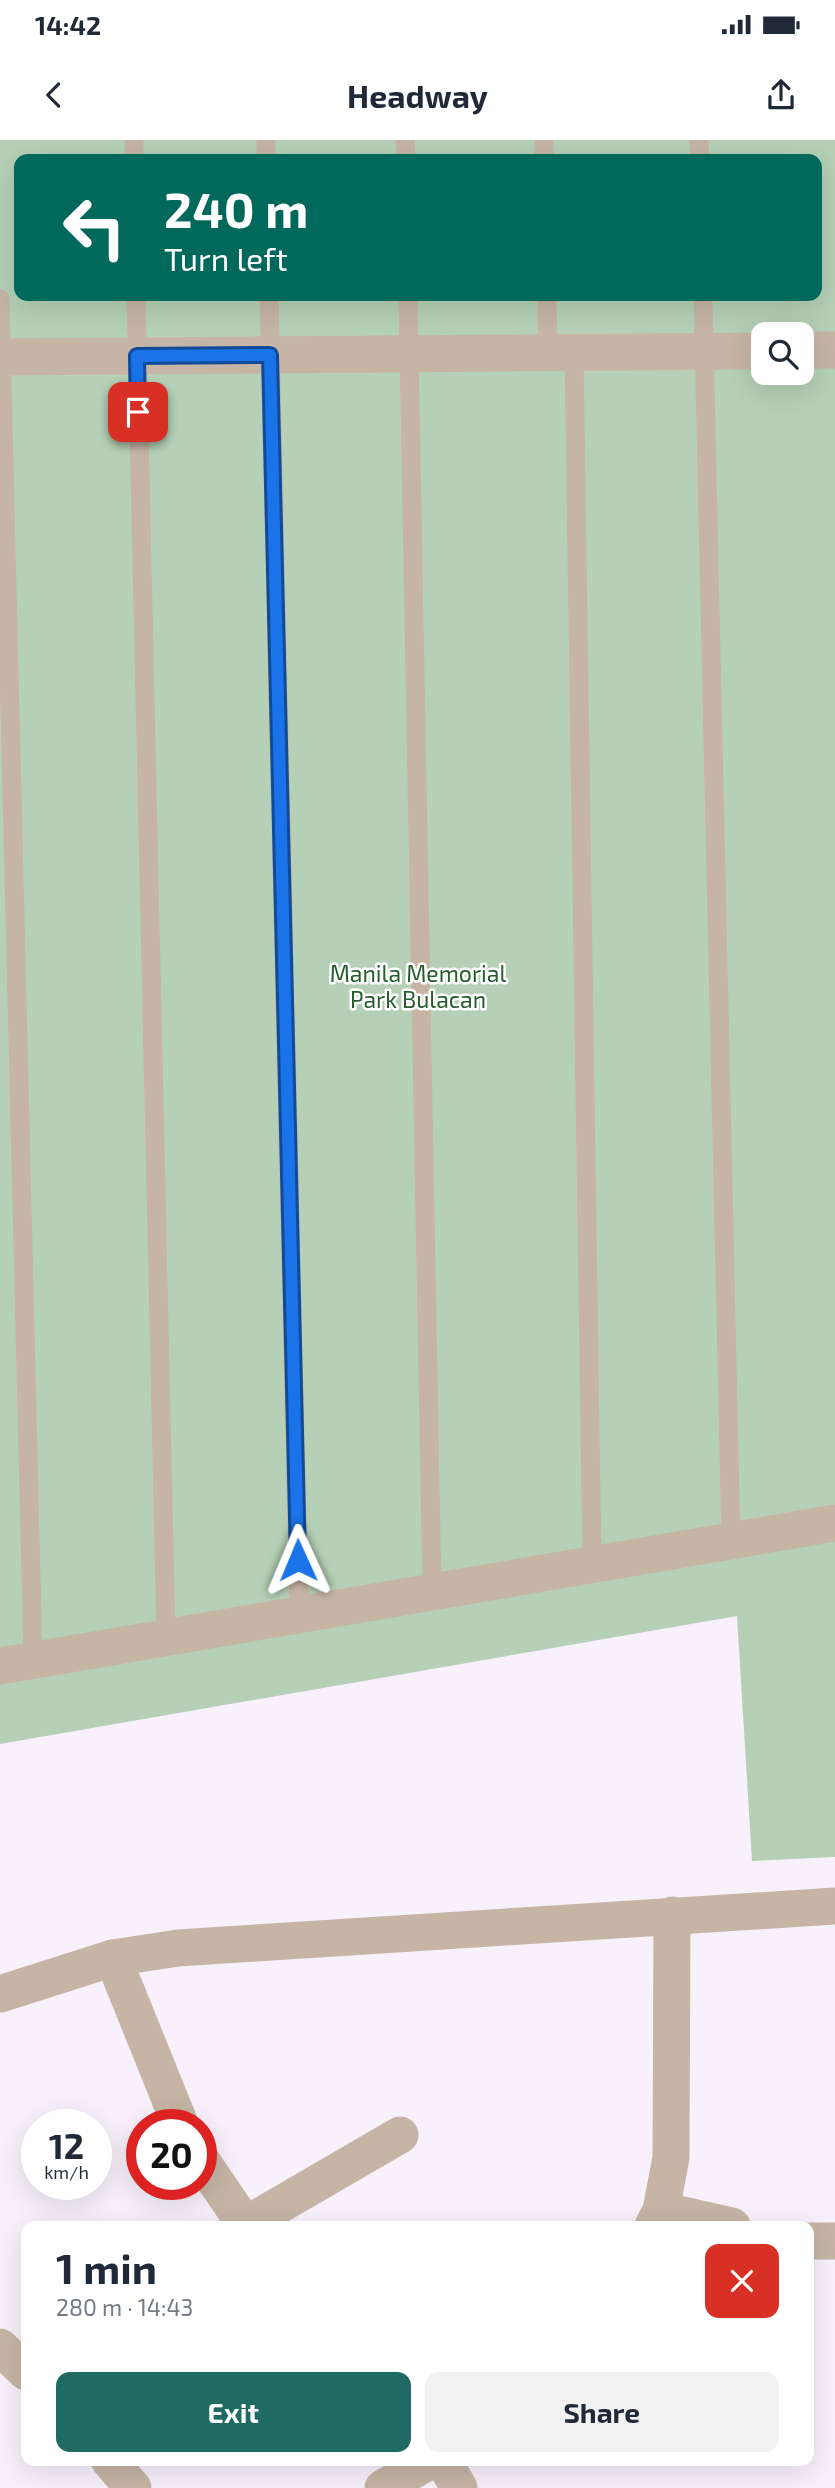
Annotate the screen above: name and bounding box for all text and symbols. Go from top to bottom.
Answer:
text: 14:42 [35,9,101,40]
icon: back [35,76,73,114]
text: Headway [347,76,488,114]
icon: share [762,76,800,114]
text: 240 m [164,179,308,238]
icon: left [49,182,140,273]
text: Turn left [164,239,288,277]
map controls [751,322,814,385]
button: search [751,322,814,385]
pin [108,382,168,442]
icon: arrive [119,393,157,431]
park label: Manila Memorial Park Bulacan [330,959,506,1013]
position arrow [261,1523,335,1597]
speed limit sign: 20 [126,2109,217,2200]
text: 12 [49,2124,84,2166]
text: km/h [44,2161,89,2183]
text: 1 min [56,2242,157,2292]
button: close [705,2244,779,2318]
text: 280 m · 14:43 [56,2293,193,2321]
button: Exit [56,2372,411,2452]
button: Share [425,2372,779,2452]

